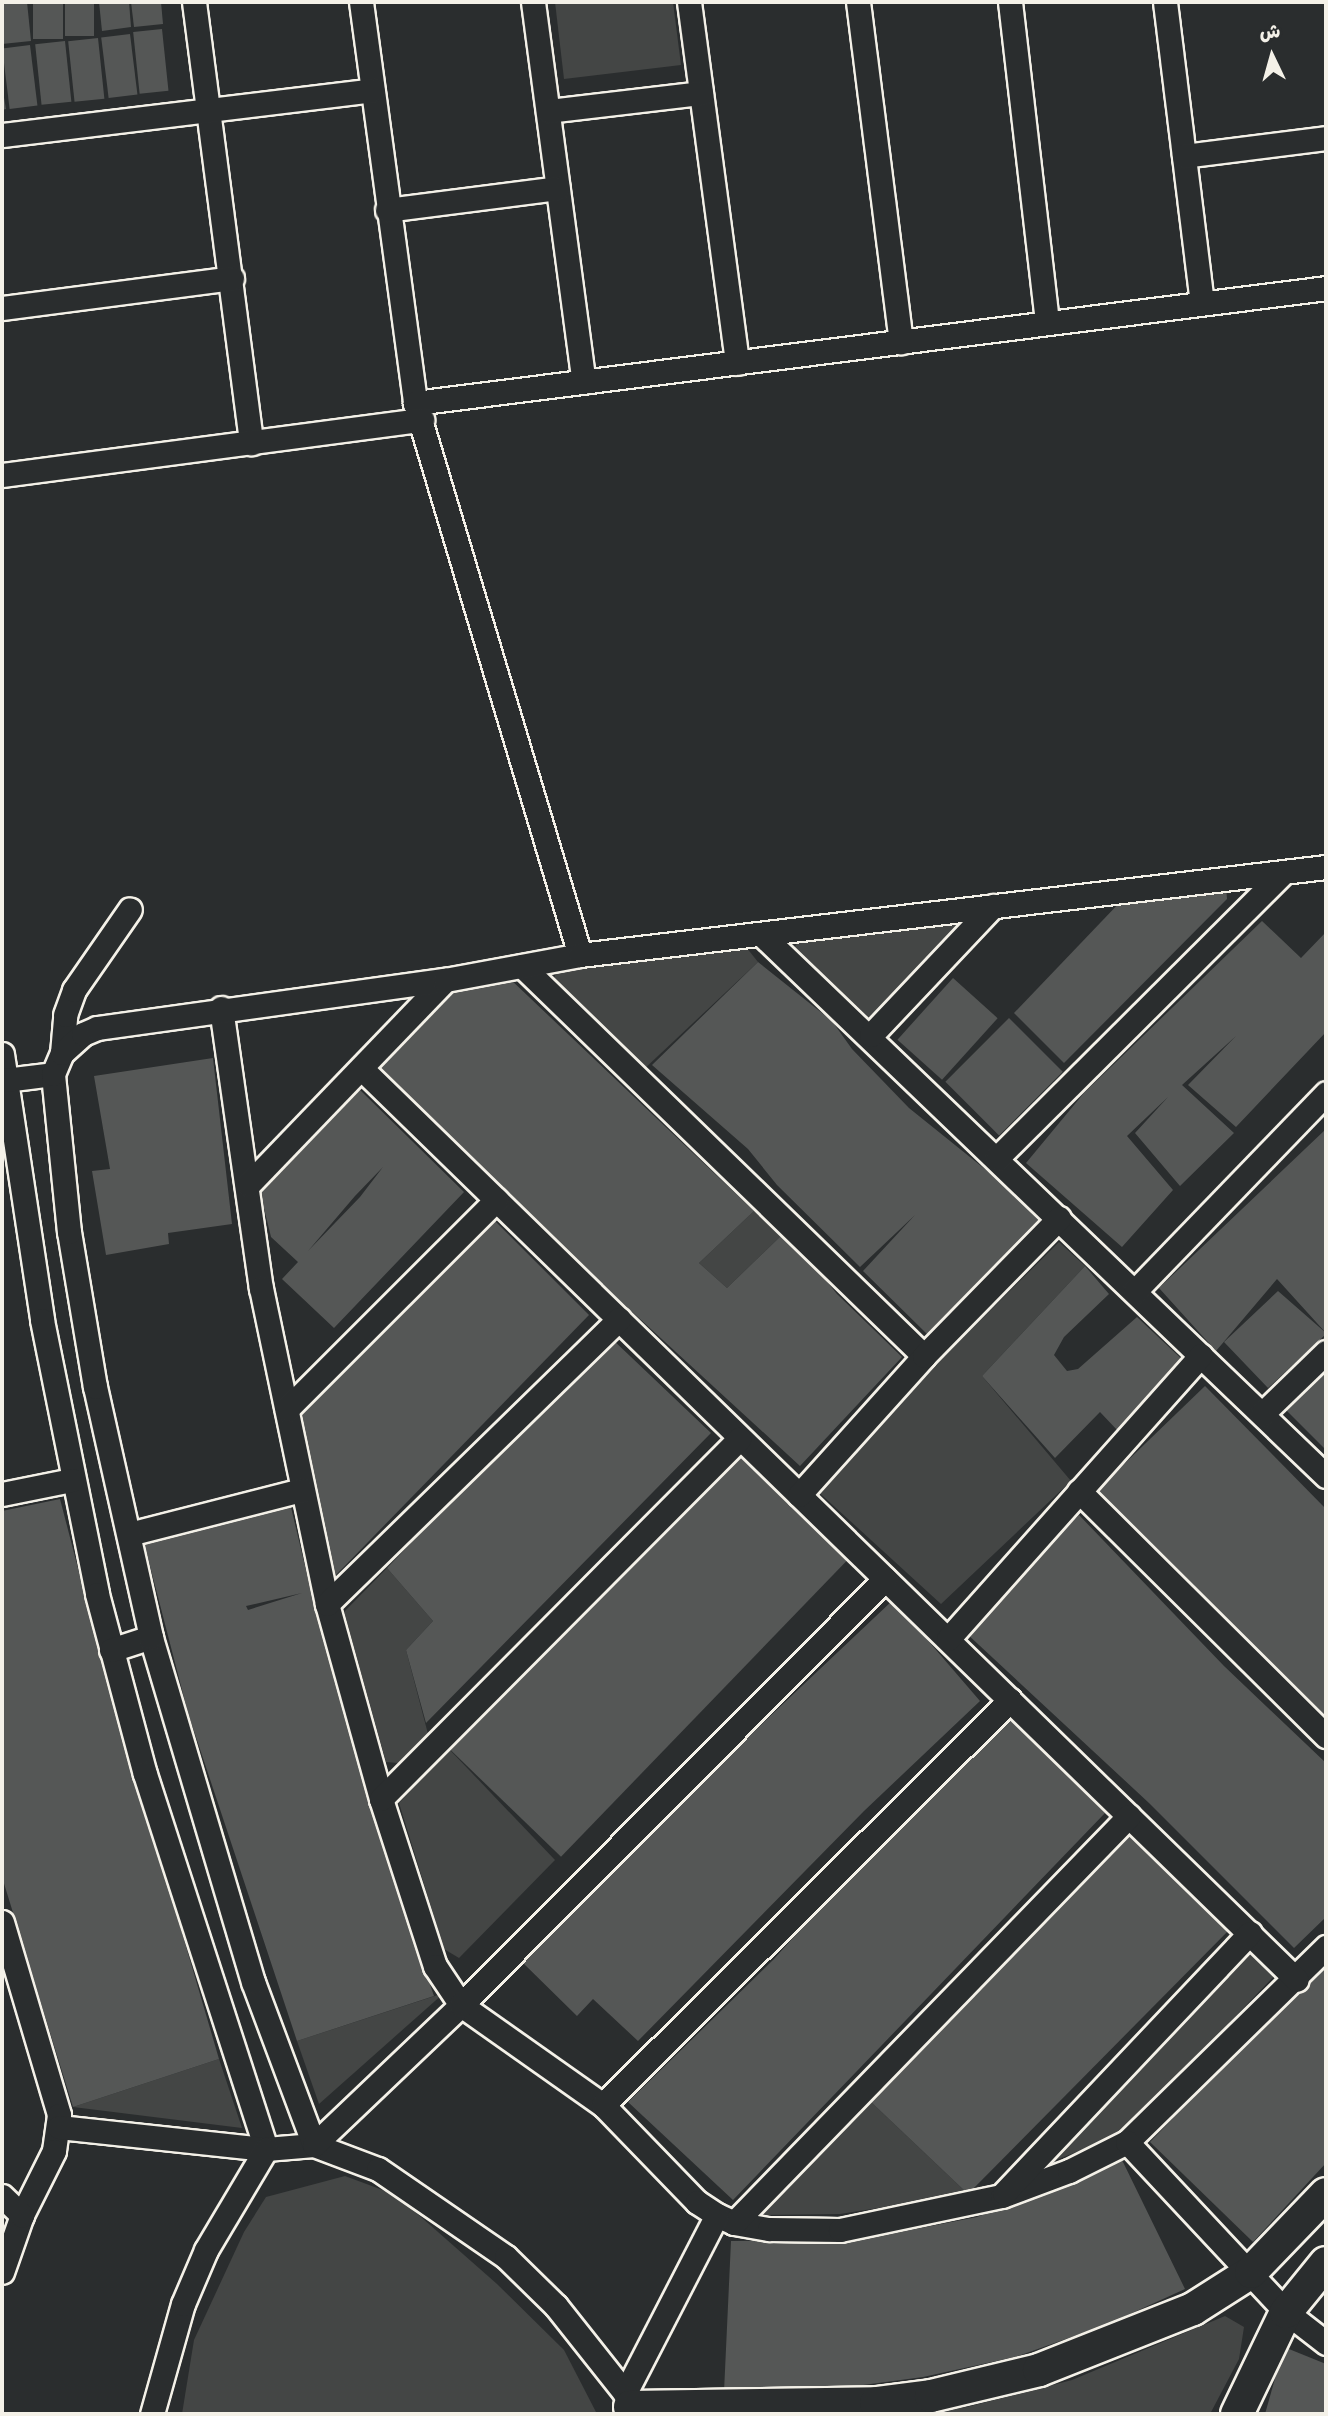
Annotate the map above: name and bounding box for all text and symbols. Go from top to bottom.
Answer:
text: ش [1259,20,1282,49]
north arrow [1237,21,1307,91]

